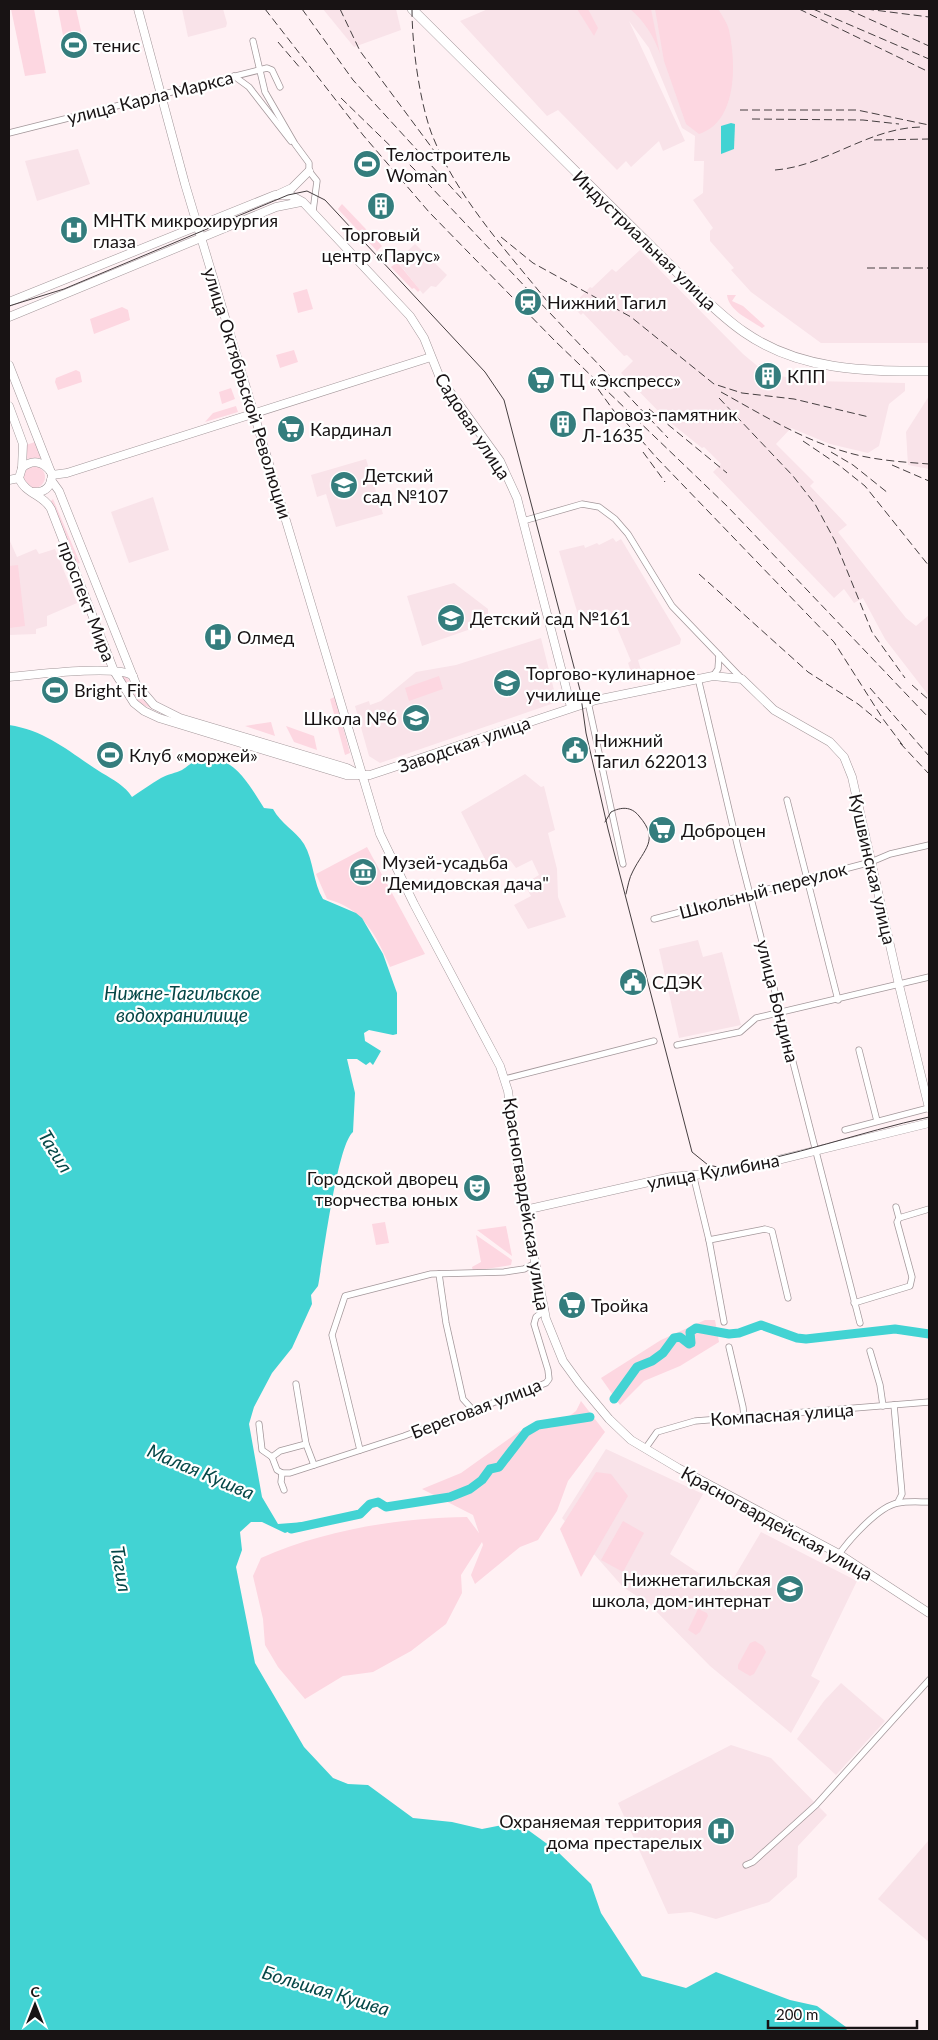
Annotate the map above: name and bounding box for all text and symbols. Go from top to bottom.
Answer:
sports icon: тенис [59,30,89,60]
place label: тенис [93,34,141,56]
street label: улица Карла Маркса [65,66,235,128]
place label: Телостроитель Woman [386,143,511,186]
sports icon: Телостроитель Woman [352,149,382,179]
street label: Индустриальная улица [568,166,722,314]
building icon: Торговый центр «Парус» [366,191,396,221]
place label: МНТК микрохирургия глаза [93,209,278,252]
hospital icon: МНТК микрохирургия глаза [59,215,89,245]
place label: Торговый центр «Парус» [322,223,441,266]
street label: улица Октябрьской Революции [199,265,297,521]
station icon: Нижний Тагил [513,287,543,317]
place label: Нижний Тагил [547,291,666,313]
building icon: КПП [753,361,783,391]
supermarket icon: ТЦ «Экспресс» [526,365,556,395]
place label: КПП [787,365,826,387]
street label: Садовая улица [430,369,516,483]
place label: ТЦ «Экспресс» [560,369,681,391]
place label: Паровоз-памятник Л-1635 [581,403,738,446]
building icon: Паровоз-памятник Л-1635 [548,409,578,439]
supermarket icon: Кардинал [276,414,306,444]
place label: Кардинал [310,418,392,440]
place label: Детский сад №107 [363,464,448,507]
school or university icon: Детский сад №107 [329,470,359,500]
street label: проспект Мира [54,537,120,665]
school or university icon: Детский сад №161 [436,603,466,633]
place label: Детский сад №161 [470,607,630,629]
hospital icon: Олмед [203,622,233,652]
place label: Олмед [237,626,294,648]
place label: Торгово-кулинарное училище [526,662,695,705]
school or university icon: Торгово-кулинарное училище [492,668,522,698]
sports icon: Bright Fit [40,675,70,705]
place label: Bright Fit [74,679,148,701]
school or university icon: Школа №6 [401,703,431,733]
place label: Школа №6 [304,707,397,729]
street label: Заводская улица [395,711,533,777]
place label: Нижний Тагил 622013 [594,729,707,772]
public building icon: Нижний Тагил 622013 [560,735,590,765]
sports icon: Клуб «моржей» [95,740,125,770]
place label: Клуб «моржей» [129,744,258,766]
street label: Кушвинская улица [845,791,901,947]
supermarket icon: Доброцен [647,815,677,845]
place label: Доброцен [681,819,766,841]
place label: Музей-усадьба "Демидовская дача" [382,851,549,894]
museum icon: Музей-усадьба "Демидовская дача" [348,857,378,887]
street label: Школьный переулок [677,857,850,923]
street label: улица Бондина [752,937,804,1065]
public building icon: СДЭК [618,967,648,997]
place label: СДЭК [652,971,702,993]
water label: Нижне-Тагильское водохранилище [104,981,260,1026]
street label: Красногвардейская улица [499,1096,555,1312]
water label: Тагил [34,1125,78,1177]
street label: улица Кулибина [645,1149,781,1193]
place label: Городской дворец творчества юных [307,1167,458,1210]
theatre icon: Городской дворец творчества юных [462,1173,492,1203]
supermarket icon: Тройка [557,1290,587,1320]
place label: Тройка [591,1294,649,1316]
street label: Береговая улица [408,1373,544,1443]
street label: Компасная улица [710,1398,854,1430]
water label: Малая Кушва [144,1438,258,1504]
street label: Красногвардейская улица [678,1461,876,1585]
water label: Тагил [107,1544,137,1594]
place label: Нижнетагильская школа, дом-интернат [592,1568,771,1611]
school or university icon: Нижнетагильская школа, дом-интернат [775,1574,805,1604]
place label: Охраняемая территория дома престарелых [499,1810,702,1853]
hospital icon: Охраняемая территория дома престарелых [706,1816,736,1846]
water label: Большая Кушва [260,1960,392,2020]
north arrow [10,1980,60,2030]
text: С [30,1983,40,2000]
scale bar [768,1998,917,2030]
text: 200 m [776,2005,818,2023]

